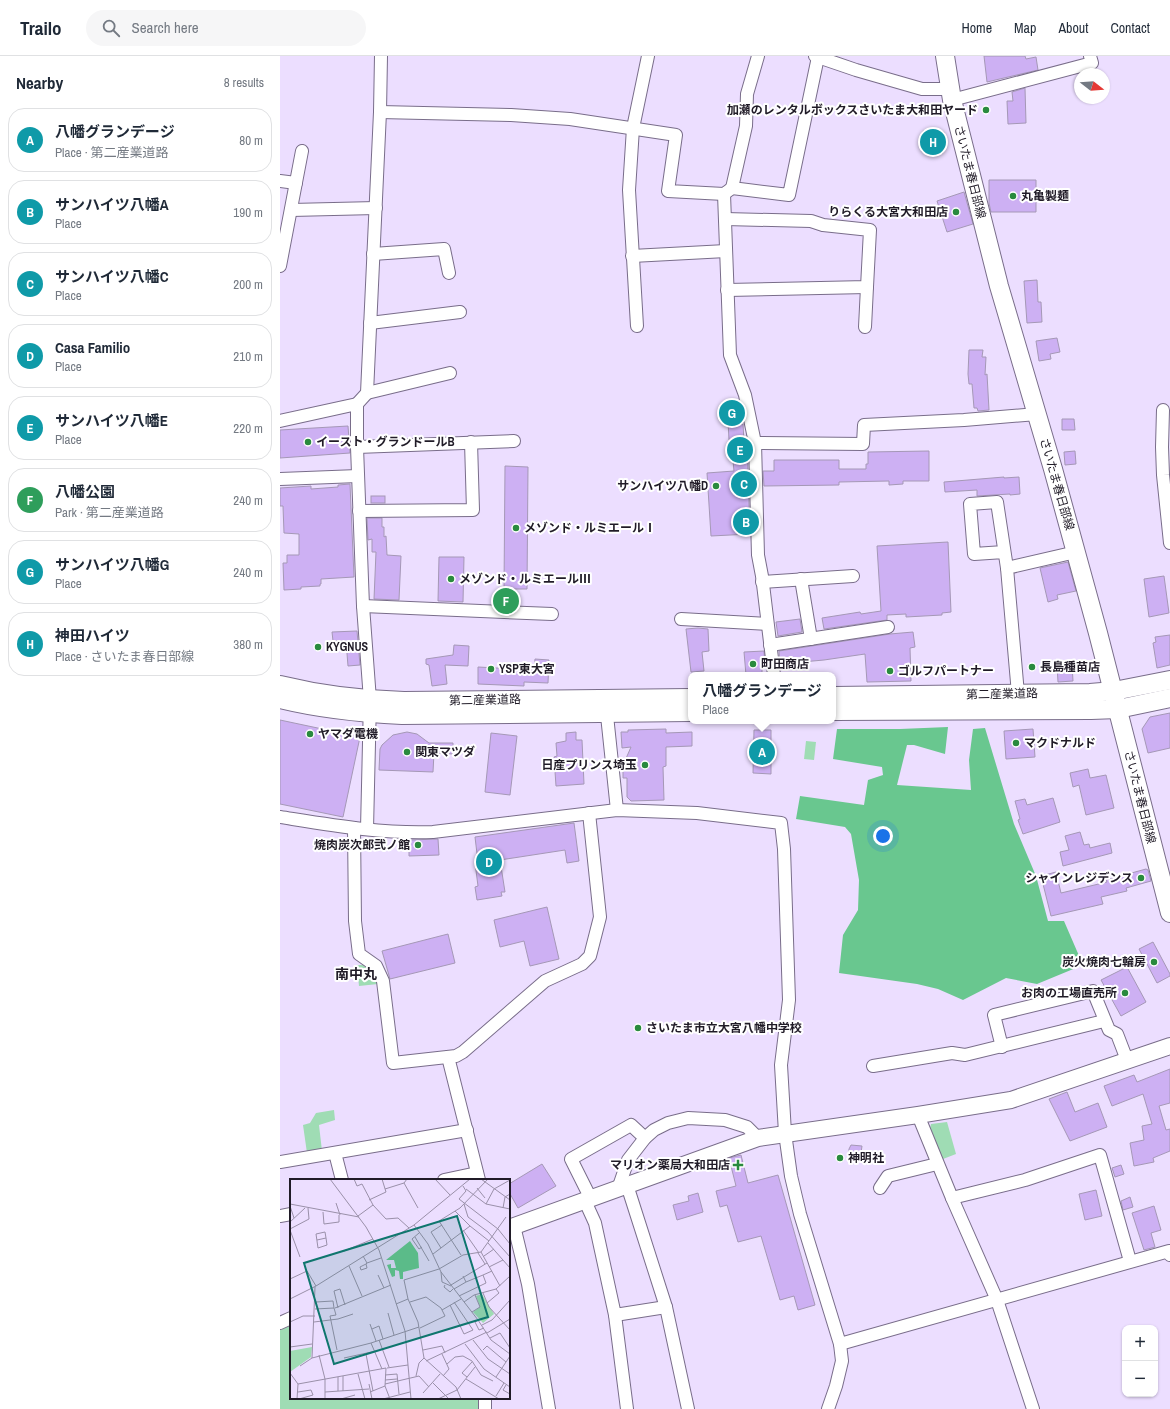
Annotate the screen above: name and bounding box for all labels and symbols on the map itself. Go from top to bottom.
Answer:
north arrow [1074,68,1110,104]
place label: 加瀬のレンタルボックスさいたま大和田ヤード [727,102,978,118]
marker: 加瀬のレンタルボックスさいたま大和田ヤード [981,105,991,115]
street label: さいたま春日部線 [951,124,989,220]
pin: H [920,127,946,157]
place label: 丸亀製麺 [1021,188,1069,204]
marker: 丸亀製麺 [1008,191,1018,201]
place label: りらくる大宮大和田店 [828,204,948,220]
marker: りらくる大宮大和田店 [951,207,961,217]
pin: G [719,398,745,428]
place label: イースト・グランドールB [316,434,455,450]
pin: E [727,435,753,465]
street label: さいたま春日部線 [1036,436,1078,532]
marker: イースト・グランドールB [303,437,313,447]
pin: C [731,469,757,499]
place label: サンハイツ八幡D [617,478,708,494]
marker: サンハイツ八幡D [711,481,721,491]
pin: B [733,507,759,537]
place label: メゾンド・ルミエールⅠ [524,520,656,536]
marker: メゾンド・ルミエールⅠ [511,523,521,533]
place label: メゾンド・ルミエールⅢ [459,571,591,587]
marker: メゾンド・ルミエールⅢ [446,574,456,584]
pin: F [493,586,519,616]
place label: KYGNUS [326,639,369,655]
marker: KYGNUS [313,642,323,652]
place label: 町田商店 [761,656,809,672]
marker: 町田商店 [748,659,758,669]
place label: 長島種苗店 [1040,659,1100,675]
place label: YSP東大宮 [499,661,555,677]
marker: 長島種苗店 [1027,662,1037,672]
place label: ゴルフパートナー [898,663,994,679]
marker: YSP東大宮 [486,664,496,674]
marker: ゴルフパートナー [885,666,895,676]
street label: 第二産業道路 [966,685,1038,703]
street label: 第二産業道路 [449,691,521,709]
place label: ヤマダ電機 [318,726,378,742]
marker: ヤマダ電機 [305,729,315,739]
place label: マクドナルド [1024,735,1096,751]
pin: A [749,737,775,767]
marker: マクドナルド [1011,738,1021,748]
place label: 関東マツダ [415,744,475,760]
marker: 関東マツダ [402,747,412,757]
street label: さいたま春日部線 [1121,749,1159,845]
place label: 日産プリンス埼玉 [541,757,637,773]
marker: 日産プリンス埼玉 [640,760,650,770]
your location [873,826,893,846]
place label: 焼肉炭次郎弐ノ館 [314,837,410,853]
marker: 焼肉炭次郎弐ノ館 [413,840,423,850]
pin: D [476,847,502,877]
place label: シャインレジデンス [1025,870,1133,886]
marker: シャインレジデンス [1136,873,1146,883]
place label: 炭火焼肉七輪房 [1062,954,1146,970]
marker: 炭火焼肉七輪房 [1149,957,1159,967]
district label: 南中丸 [335,965,377,983]
place label: お肉の工場直売所 [1021,985,1117,1001]
marker: お肉の工場直売所 [1120,988,1130,998]
place label: さいたま市立大宮八幡中学校 [646,1020,802,1036]
marker: さいたま市立大宮八幡中学校 [633,1023,643,1033]
place label: 神明社 [848,1150,884,1166]
marker: 神明社 [835,1153,845,1163]
place label: マリオン薬局大和田店 [610,1157,730,1173]
marker: マリオン薬局大和田店 [733,1160,743,1170]
inset map [290,1179,510,1399]

